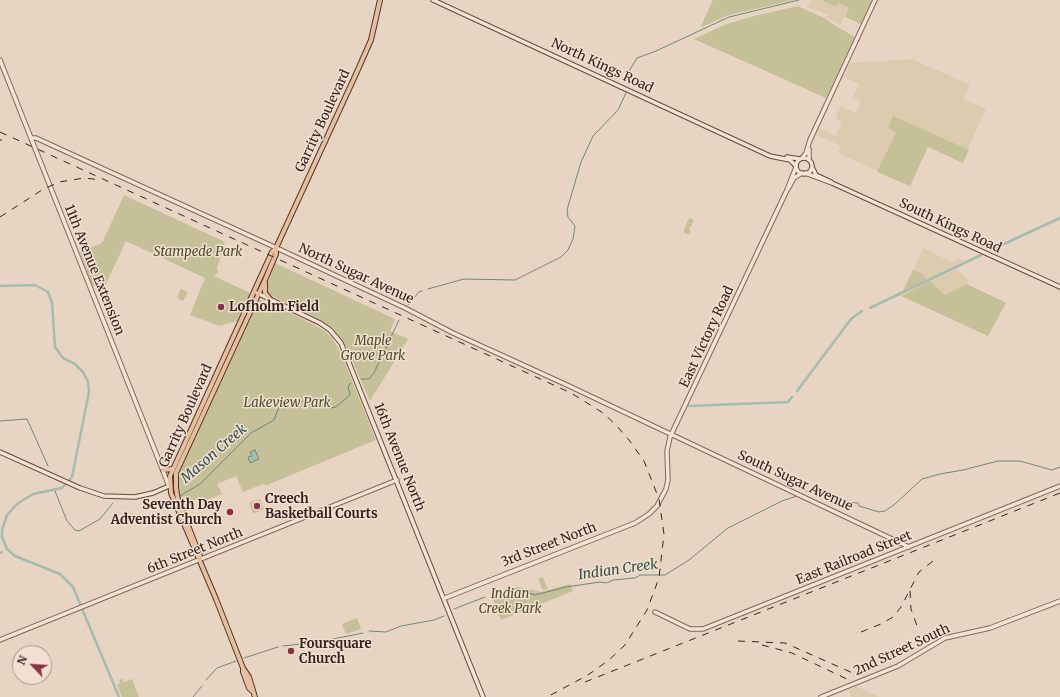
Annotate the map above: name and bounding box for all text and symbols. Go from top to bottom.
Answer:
street label: North Kings Road [548,35,656,97]
street label: Garrity Boulevard [292,67,354,175]
street label: South Kings Road [896,195,1004,257]
street label: 11th Avenue Extension [61,203,127,337]
street label: North Sugar Avenue [296,241,416,307]
park label: Stampede Park [154,244,242,260]
street label: East Victory Road [677,284,737,390]
place label: Lofholm Field [229,299,319,315]
marker: Lofholm Field [216,302,226,312]
park label: Maple Grove Park [341,333,405,364]
street label: Garrity Boulevard [156,362,216,470]
park label: Lakeview Park [243,395,331,411]
street label: 16th Avenue North [370,401,428,513]
water label: Mason Creek [178,421,250,487]
street label: South Sugar Avenue [735,448,855,514]
place label: Creech Basketball Courts [265,491,378,522]
place label: Seventh Day Adventist Church [111,497,222,528]
marker: Creech Basketball Courts [252,501,262,511]
marker: Seventh Day Adventist Church [225,507,235,517]
street label: 3rd Street North [499,520,599,570]
street label: 6th Street North [145,525,245,577]
street label: East Railroad Street [794,528,914,588]
water label: Indian Creek [577,556,659,584]
park label: Indian Creek Park [478,586,542,617]
street label: 2nd Street South [851,621,953,679]
place label: Foursquare Church [299,636,372,667]
north arrow [12,645,52,685]
marker: Foursquare Church [286,646,296,656]
text: N [14,653,30,667]

